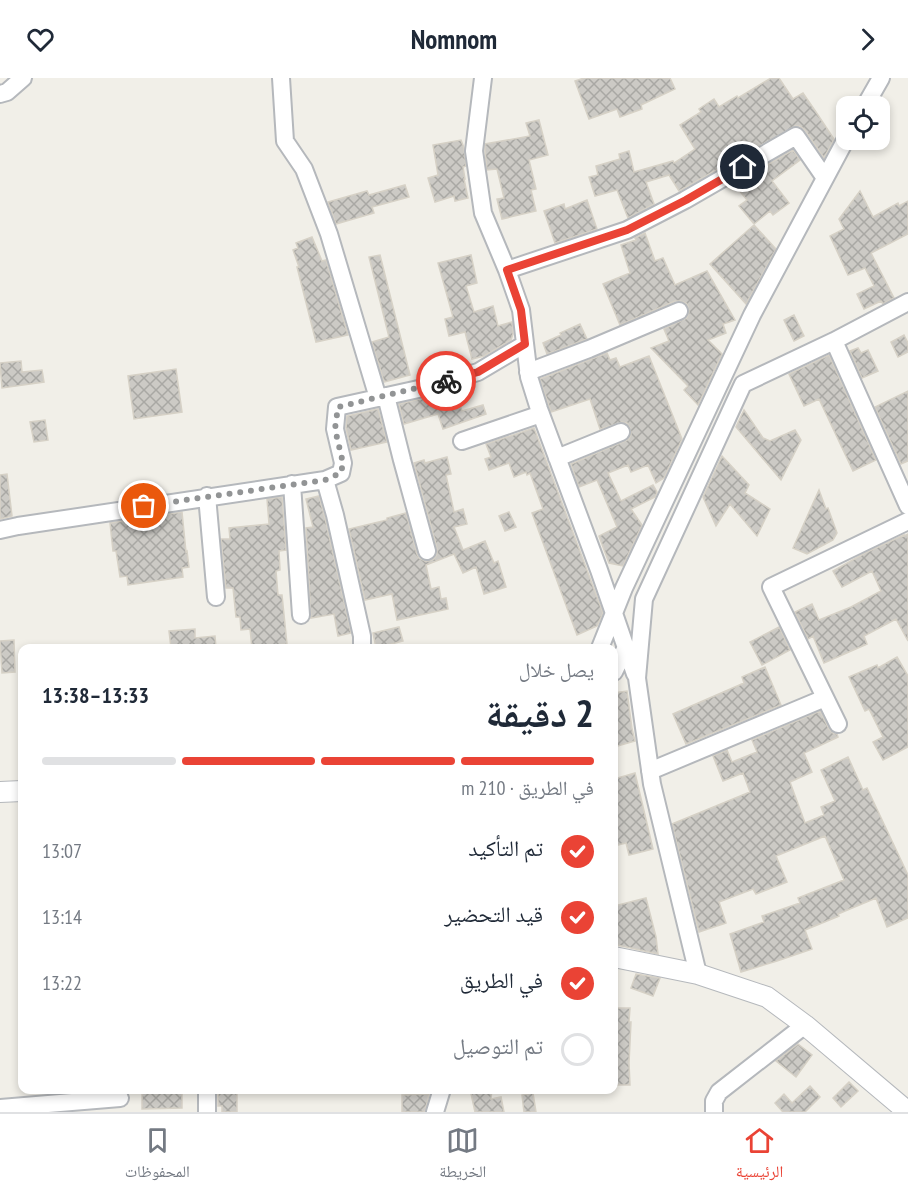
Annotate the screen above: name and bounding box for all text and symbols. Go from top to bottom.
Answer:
text: Nomnom [411,22,497,56]
icon: heart [24,23,57,56]
icon: forward [851,23,884,56]
map controls [836,96,890,150]
button: locate [836,96,890,150]
pin [717,141,768,192]
icon: home [726,150,759,183]
courier [416,351,476,411]
icon: bike [430,365,463,398]
pin [118,480,169,531]
icon: bag [127,489,160,522]
text: يصل خلال [519,657,594,683]
text: 13:33–13:38 [42,681,149,709]
text: 2 دقيقة [485,687,594,738]
text: في الطريق · 210 m [461,775,594,801]
text: تم التأكيد [468,834,543,862]
icon: check [561,835,594,868]
text: 13:07 [42,838,82,864]
text: قيد التحضير [444,900,543,928]
icon: check [561,901,594,934]
text: 13:14 [42,904,82,930]
text: في الطريق [460,966,543,994]
icon: check [561,967,594,1000]
text: 13:22 [42,970,82,996]
text: تم التوصيل [453,1032,543,1060]
tab: المحفوظات [125,1124,190,1187]
tab: الخريطة [439,1124,486,1187]
tab: الرئيسية [736,1124,783,1187]

